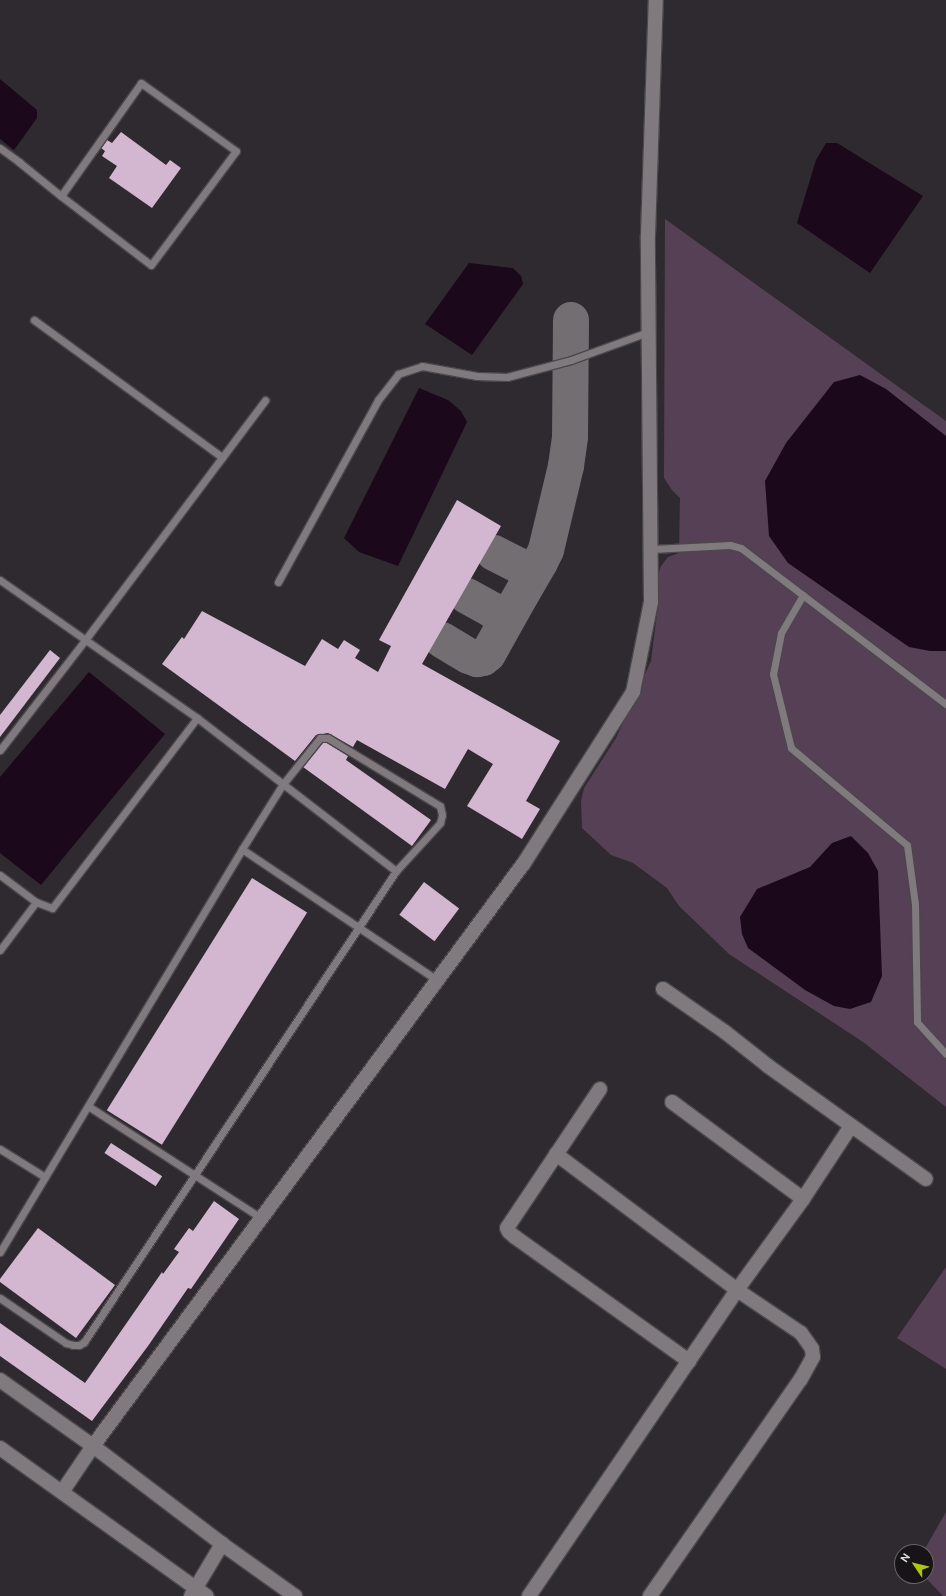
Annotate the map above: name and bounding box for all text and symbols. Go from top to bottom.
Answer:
north arrow [894,1544,934,1584]
text: N [898,1551,912,1564]

